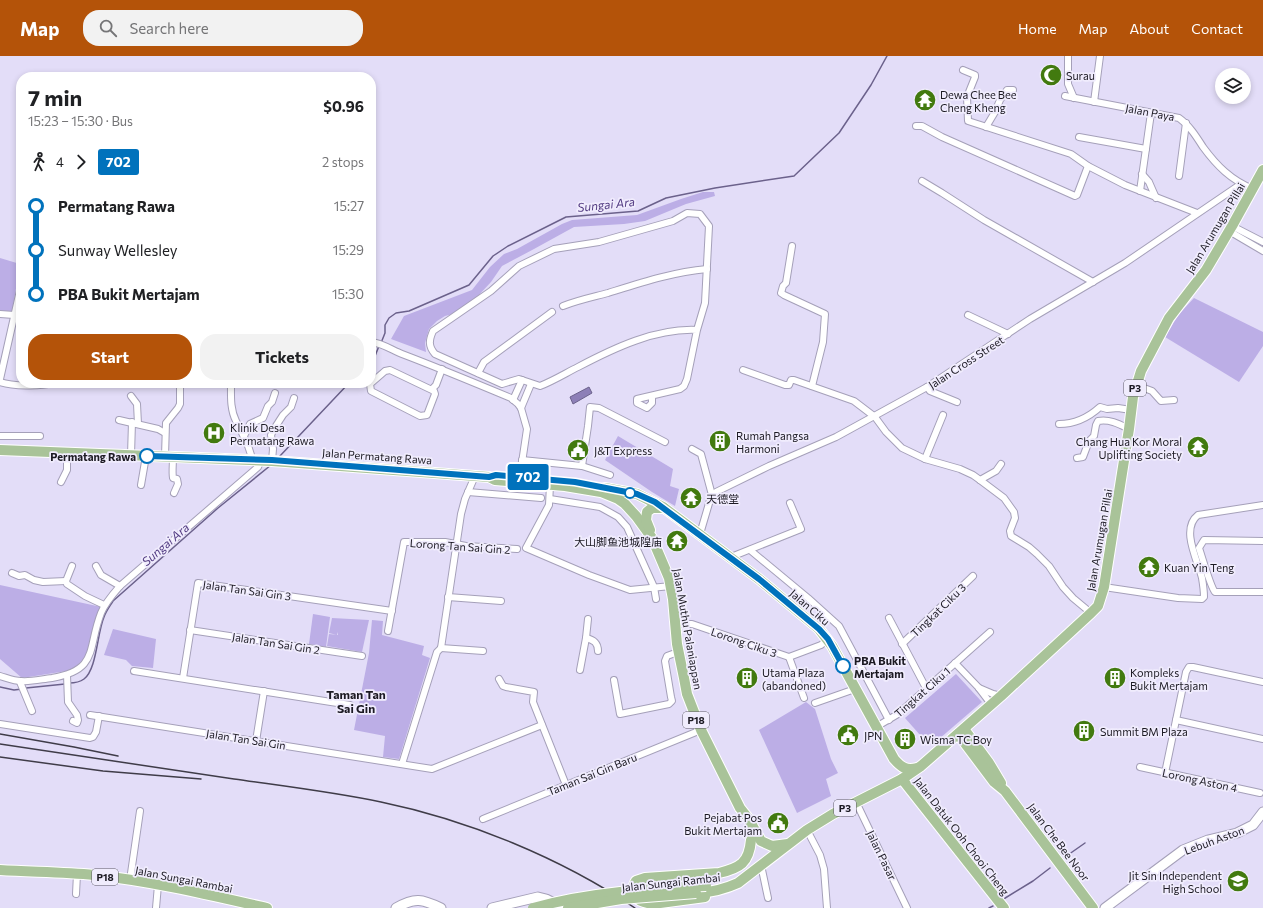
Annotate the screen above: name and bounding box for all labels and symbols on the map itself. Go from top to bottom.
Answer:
mosque icon: Surau [1038,62,1064,88]
place label: Surau [1066,69,1095,82]
temple icon: Dewa Chee Bee Cheng Kheng [912,87,938,113]
place label: Dewa Chee Bee Cheng Kheng [940,88,1017,114]
street label: Jalan Paya [1124,101,1176,124]
street label: Jalan Arumugan Pillai [1183,180,1248,276]
water label: Sungai Ara [576,194,636,214]
street label: Jalan Cross Street [926,333,1007,392]
road number: P3 [1124,380,1146,396]
hospital icon: Klinik Desa Permatang Rawa [201,420,227,446]
place label: Klinik Desa Permatang Rawa [230,421,314,447]
building icon: Rumah Pangsa Harmoni [707,428,733,454]
place label: Rumah Pangsa Harmoni [736,429,809,455]
temple icon: Chang Hua Kor Moral Uplifting Society [1185,434,1211,460]
place label: Chang Hua Kor Moral Uplifting Society [1076,435,1182,461]
public building icon: J&T Express [565,437,591,463]
place label: J&T Express [594,444,652,458]
street label: Jalan Permatang Rawa [321,446,432,467]
marker: Permatang Rawa [139,448,155,464]
place label: Permatang Rawa [50,450,136,463]
line badge: 702 [505,464,551,490]
temple icon: 天德堂 [678,485,704,511]
unlabelled marker [624,487,636,499]
street label: Jalan Arumugan Pillai [1084,488,1115,592]
place label: 天德堂 [706,492,739,505]
water label: Sungai Ara [139,520,191,568]
temple icon: 大山脚鱼池城隍庙 [664,528,690,554]
place label: 大山脚鱼池城隍庙 [574,535,662,548]
street label: Lorong Tan Sai Gin 2 [409,536,511,556]
temple icon: Kuan Yin Teng [1136,554,1162,580]
place label: Kuan Yin Teng [1164,561,1234,574]
street label: Jalan Muthu Palaniappan [670,567,705,691]
street label: Jalan Tan Sai Gin 3 [202,577,292,604]
street label: Tingkat Ciku 3 [908,581,968,639]
street label: Jalan Ciku [787,586,833,629]
street label: Lorong Ciku 3 [709,625,779,659]
street label: Jalan Tan Sai Gin 2 [231,630,321,657]
place label: PBA Bukit Mertajam [854,654,906,680]
marker: PBA Bukit Mertajam [835,658,851,674]
street label: Tingkat Ciku 1 [891,664,953,720]
building icon: Utama Plaza (abandoned) [734,665,760,691]
building icon: Kompleks Bukit Mertajam [1102,665,1128,691]
place label: Utama Plaza (abandoned) [762,666,826,692]
place label: Kompleks Bukit Mertajam [1130,666,1208,692]
district label: Taman Tan Sai Gin [326,687,386,715]
road number: P18 [683,712,709,728]
building icon: Summit BM Plaza [1071,718,1097,744]
public building icon: JPN [835,722,861,748]
place label: Summit BM Plaza [1100,725,1188,738]
street label: Jalan Tan Sai Gin [205,726,287,753]
building icon: Wisma TC Boy [892,726,918,752]
place label: JPN [864,729,882,743]
place label: Wisma TC Boy [920,733,992,746]
street label: Taman Sai Gin Baru [545,750,639,798]
street label: Lorong Aston 4 [1161,766,1239,794]
street label: Jalan Datuk Ooh Chooi Cheng [911,774,1012,898]
road number: P3 [834,800,856,816]
street label: Jalan Che Bee Noor [1025,800,1093,885]
public building icon: Pejabat Pos Bukit Mertajam [765,810,791,836]
place label: Pejabat Pos Bukit Mertajam [684,811,762,837]
street label: Lebuh Aston [1182,823,1246,857]
street label: Jalan Pasar [863,828,900,883]
street label: Jalan Sungai Rambai [134,863,234,896]
school or university icon: Jit Sin Independent High School [1225,868,1251,894]
road number: P18 [92,869,118,885]
place label: Jit Sin Independent High School [1129,869,1222,895]
street label: Jalan Sungai Rambai [621,870,721,895]

